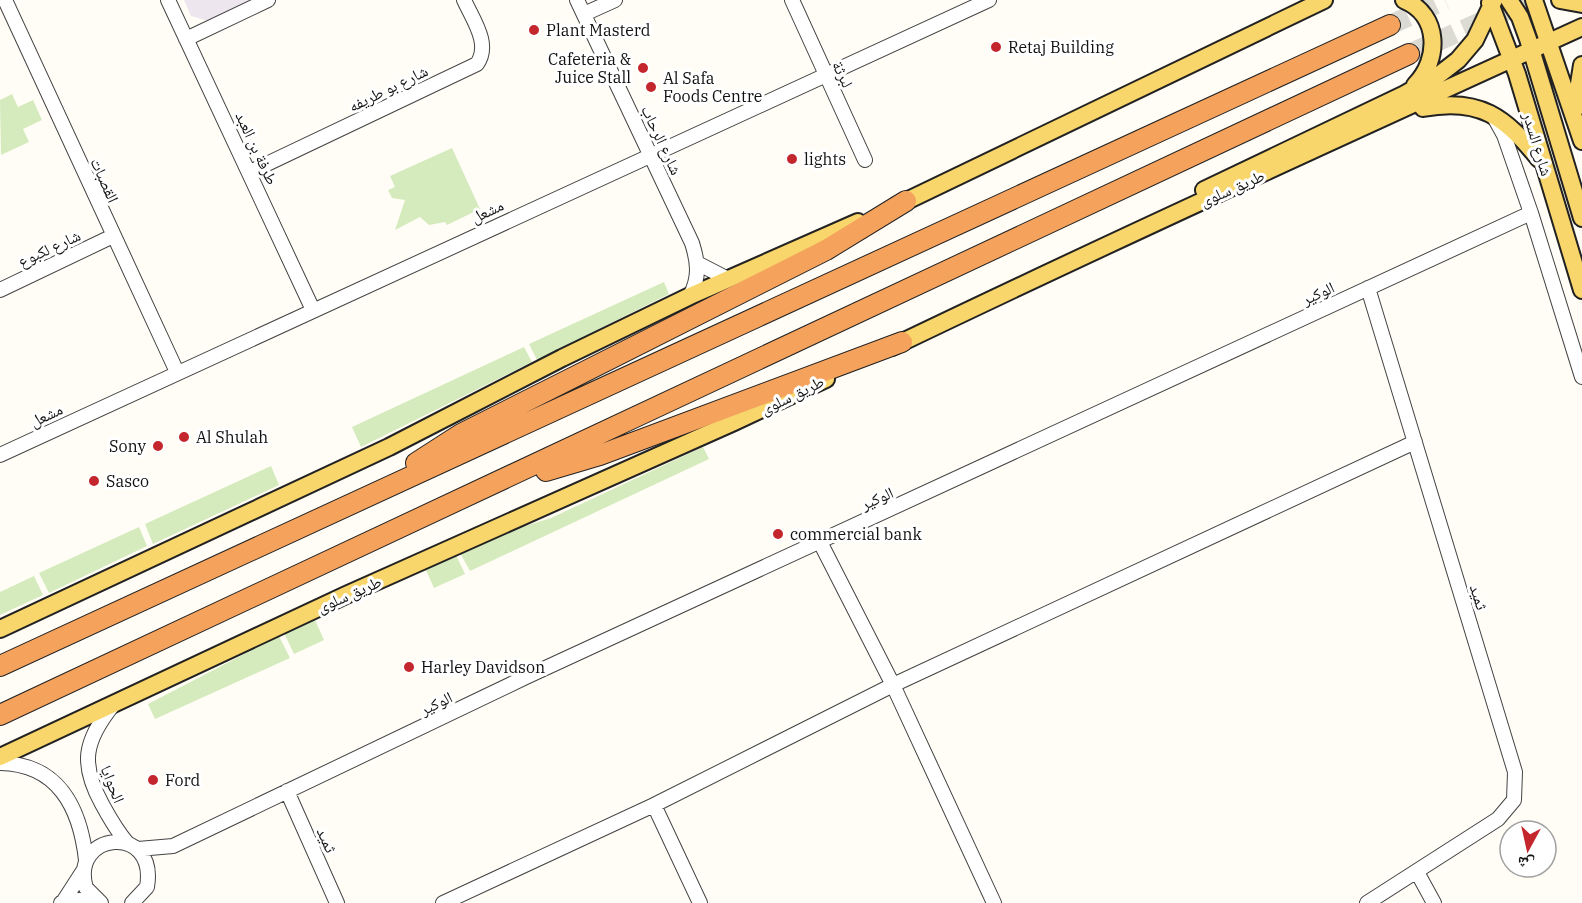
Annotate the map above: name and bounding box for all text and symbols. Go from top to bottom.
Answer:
place label: Plant Masterd [546,20,651,40]
marker: Plant Masterd [527,23,541,37]
place label: Retaj Building [1008,37,1114,57]
marker: Retaj Building [989,40,1003,54]
place label: Cafeteria & Juice Stall [548,49,631,87]
street label: لبرثة [828,57,858,91]
street label: شارع بو طريفه [345,60,431,117]
marker: Cafeteria & Juice Stall [636,61,650,75]
place label: Al Safa Foods Centre [663,68,762,106]
marker: Al Safa Foods Centre [644,80,658,94]
street label: شارع الرحاب [636,102,687,178]
street label: طرفة بن العبد [230,108,283,188]
street label: شارع السدر [1518,109,1557,179]
place label: lights [804,149,846,169]
marker: lights [785,152,799,166]
street label: القصبات [86,155,124,205]
street label: طريق سلوى [1197,165,1268,212]
street label: مشعل [467,195,507,228]
street label: شارع لكبوع [15,225,84,272]
street label: الوكير [1298,277,1337,310]
street label: طريق سلوى [757,371,828,420]
street label: مشعل [26,399,66,432]
place label: Al Shulah [196,427,268,447]
marker: Al Shulah [177,430,191,444]
place label: Sony [109,436,146,456]
marker: Sony [151,439,165,453]
place label: Sasco [106,471,149,491]
marker: Sasco [87,474,101,488]
street label: الوكير [857,482,896,514]
place label: commercial bank [790,524,923,544]
marker: commercial bank [771,527,785,541]
street label: طريق سلوى [314,571,385,618]
street label: ثميد [1466,582,1492,613]
place label: Harley Davidson [421,657,545,677]
marker: Harley Davidson [402,660,416,674]
street label: الوكير [416,687,455,720]
street label: الحوايا [96,762,130,806]
place label: Ford [165,770,200,790]
marker: Ford [146,773,160,787]
north arrow [1498,819,1558,879]
street label: ثميد [313,824,342,856]
text: ش [1516,853,1536,875]

